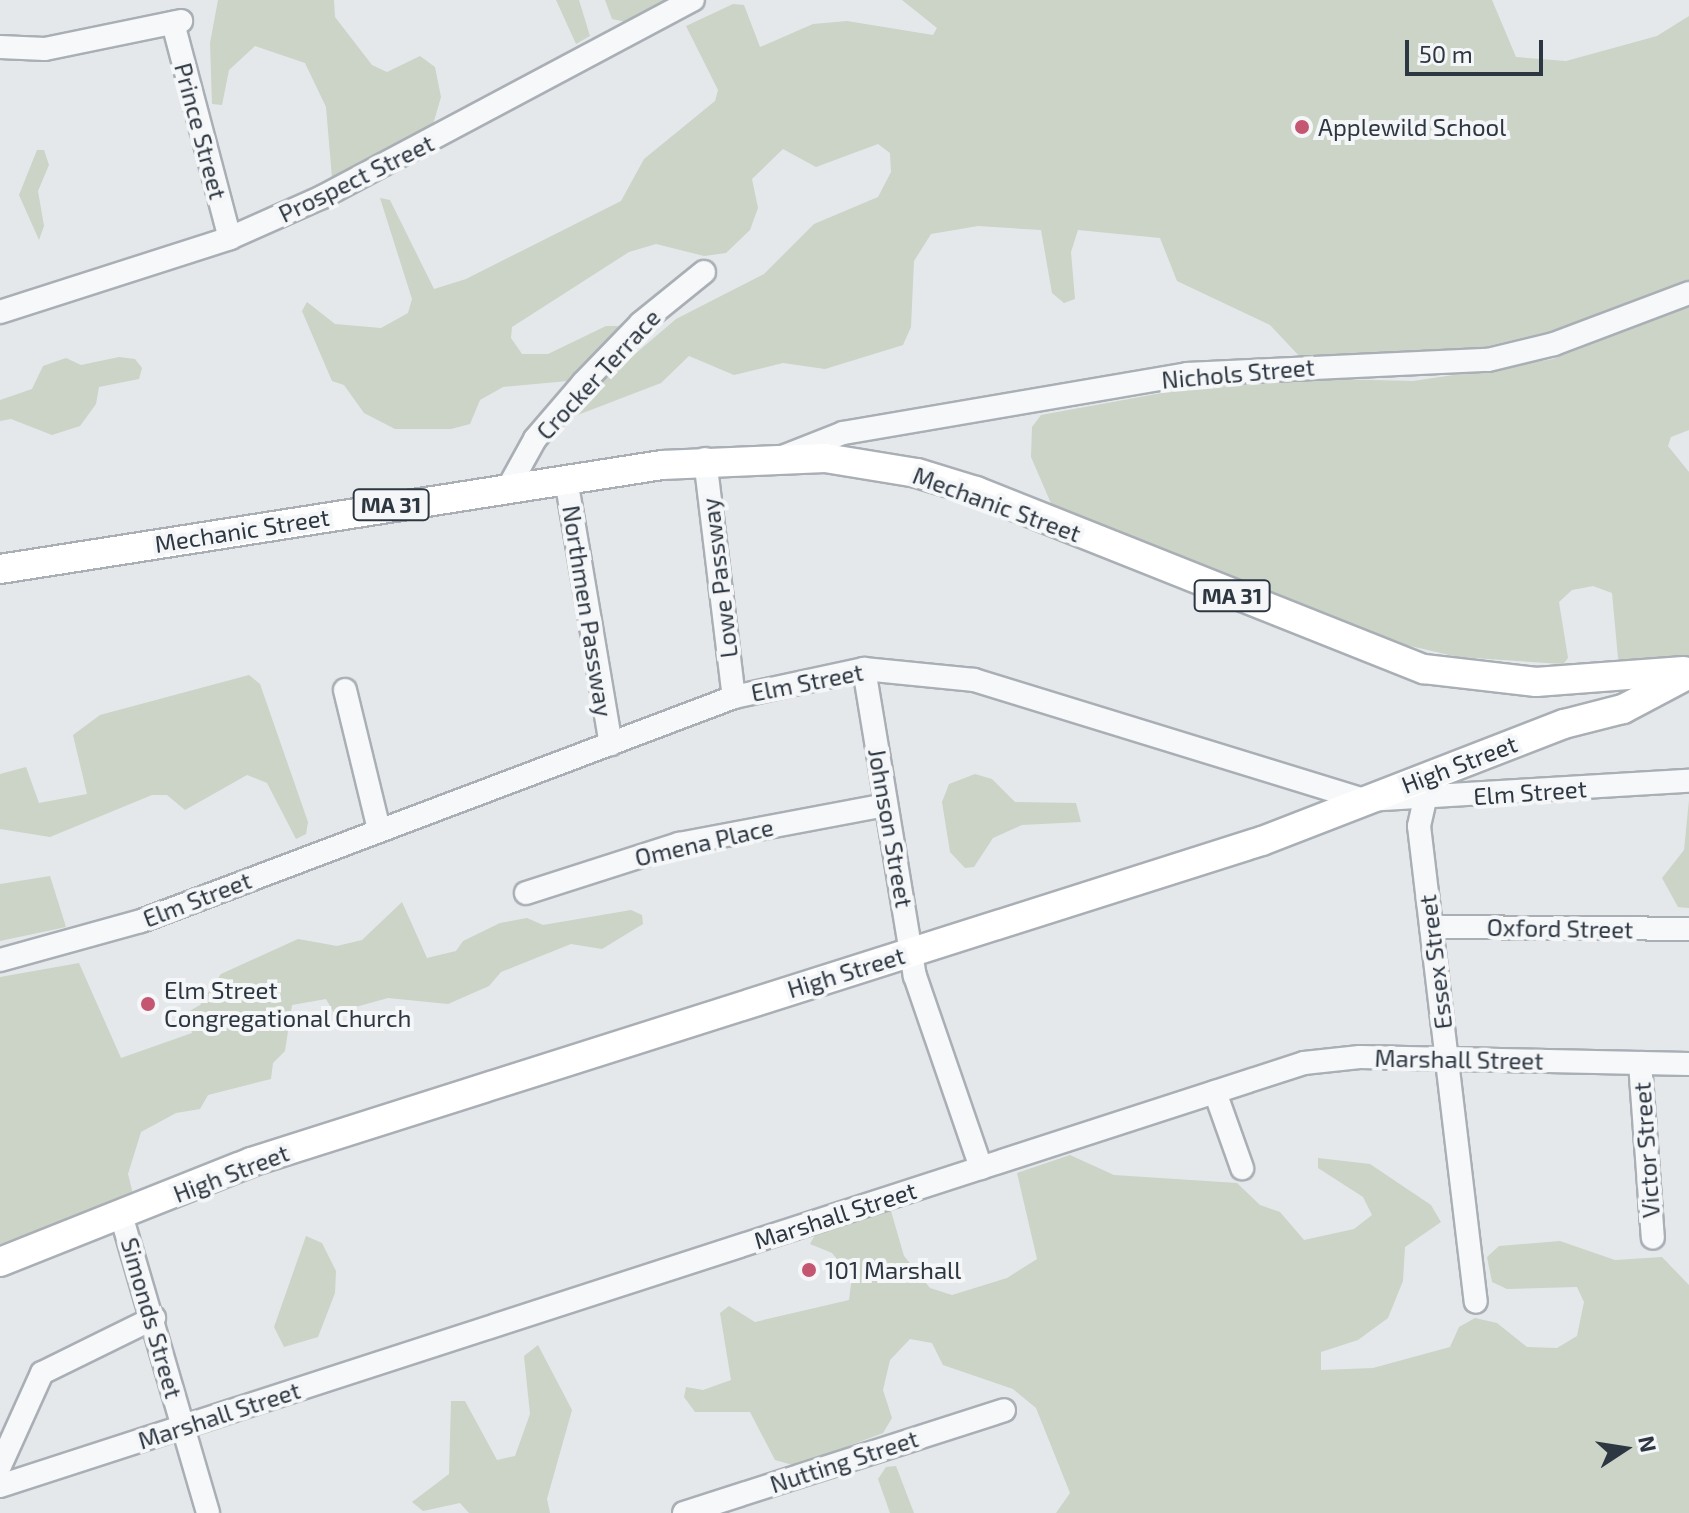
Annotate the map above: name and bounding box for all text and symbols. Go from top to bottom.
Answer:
scale bar [1409,24,1547,74]
text: 50 m [1419,39,1473,68]
street label: Prince Street [169,60,233,202]
place label: Applewild School [1318,113,1506,141]
marker: Applewild School [1293,118,1311,136]
street label: Prospect Street [274,128,438,228]
street label: Crocker Terrace [530,302,666,446]
street label: Nichols Street [1160,352,1316,394]
street label: Mechanic Street [909,460,1085,548]
road number: MA 31 [351,487,431,523]
street label: Lowe Passway [695,496,743,660]
street label: Mechanic Street [153,502,331,558]
street label: Northmen Passway [557,503,619,719]
road number: MA 31 [1192,578,1272,614]
street label: Elm Street [748,657,866,707]
street label: High Street [1397,729,1521,799]
street label: Johnson Street [863,746,919,910]
street label: Elm Street [1472,774,1588,810]
street label: Omena Place [632,812,776,872]
street label: Elm Street [139,865,255,933]
street label: Essex Street [1412,893,1458,1031]
street label: Oxford Street [1487,912,1633,944]
street label: High Street [784,940,908,1004]
place label: Elm Street Congregational Church [164,976,412,1032]
marker: Elm Street Congregational Church [139,995,157,1013]
street label: Marshall Street [1374,1043,1544,1075]
street label: Victor Street [1627,1081,1665,1219]
street label: High Street [169,1138,293,1208]
street label: Marshall Street [750,1175,920,1255]
street label: Simonds Street [115,1234,189,1402]
place label: 101 Marshall [825,1256,961,1284]
marker: 101 Marshall [800,1261,818,1279]
street label: Marshall Street [134,1375,304,1455]
north arrow [1585,1409,1665,1489]
street label: Nutting Street [766,1423,922,1499]
text: N [1634,1434,1663,1454]

